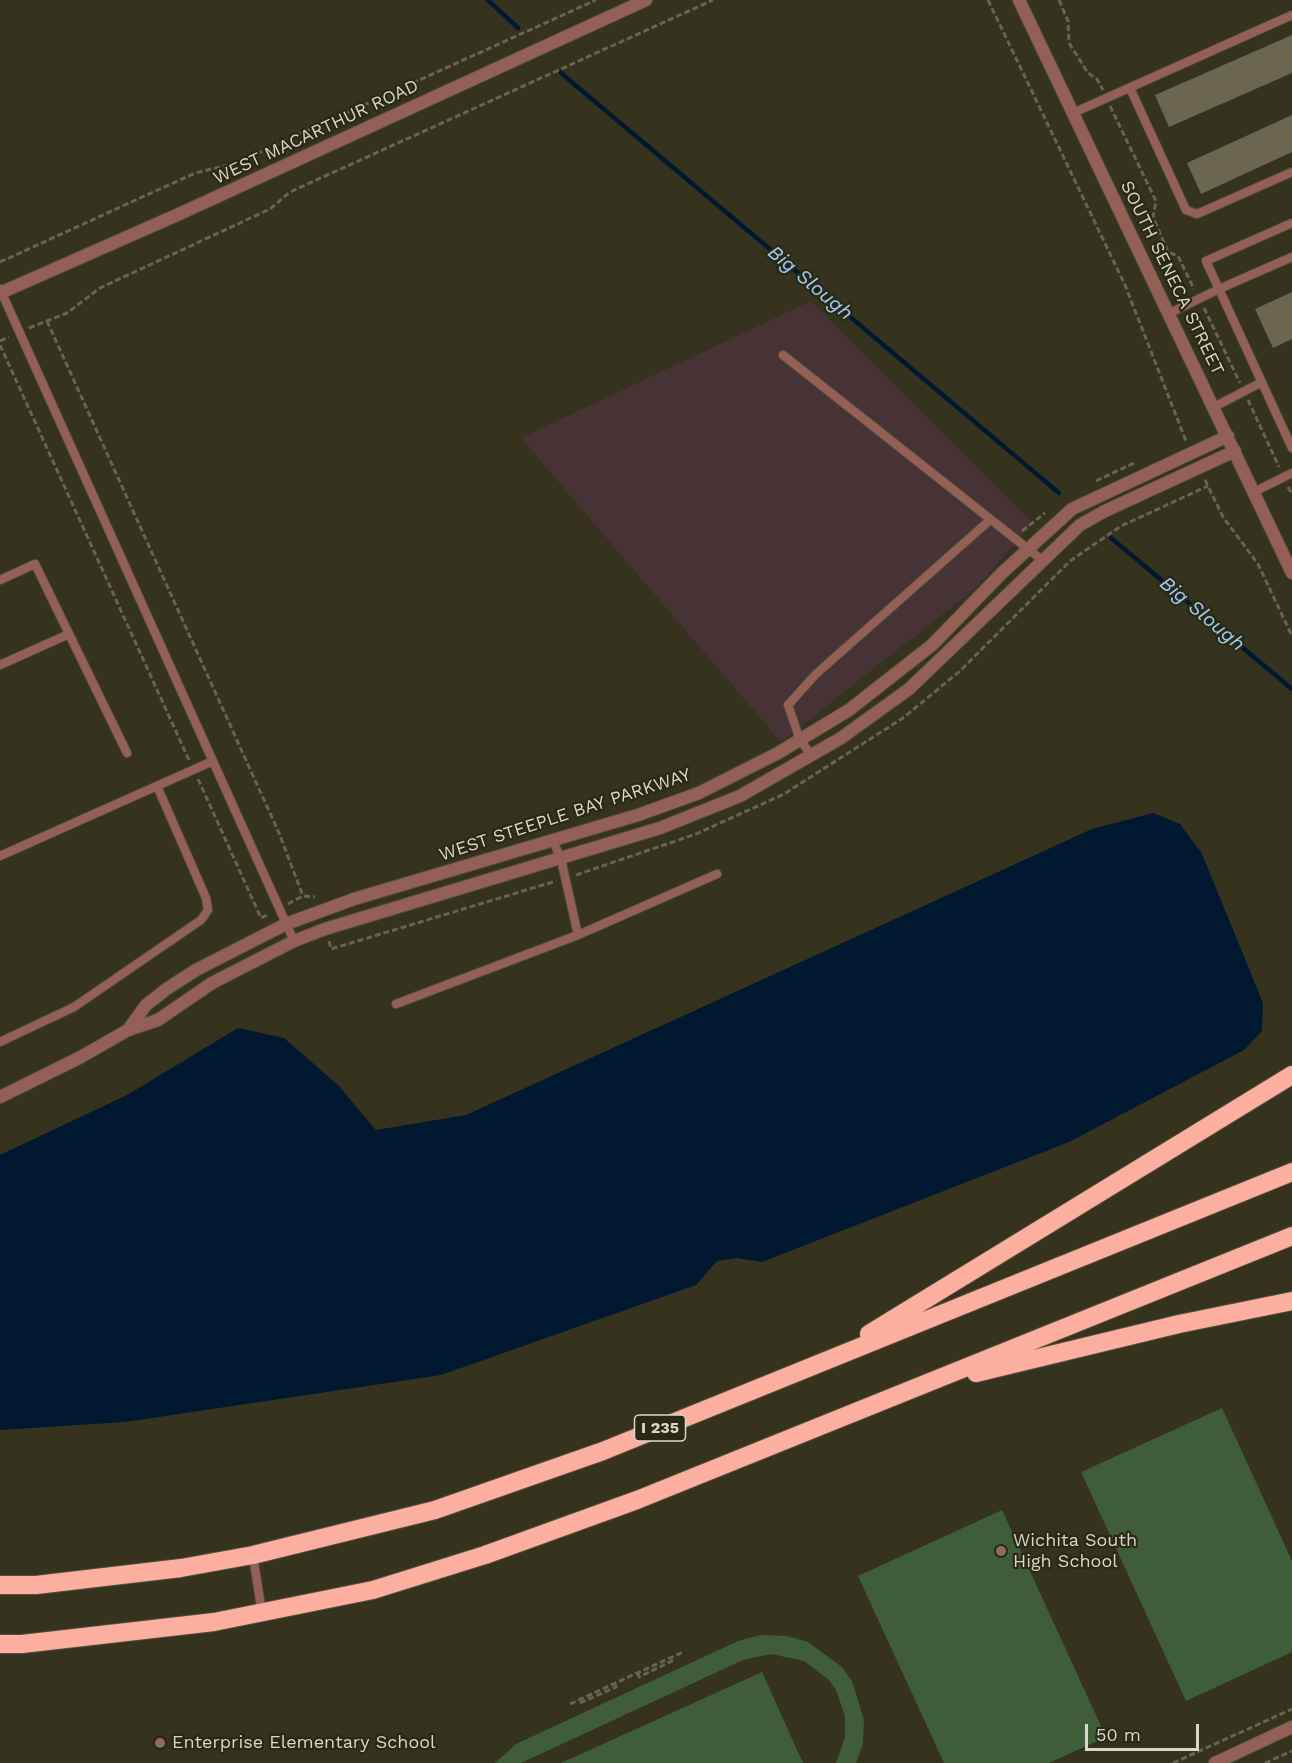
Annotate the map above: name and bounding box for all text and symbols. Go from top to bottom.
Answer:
street label: WEST MACARTHUR ROAD [210,75,422,189]
street label: SOUTH SENECA STREET [1116,177,1228,379]
water label: Big Slough [763,240,857,326]
water label: Big Slough [1155,571,1249,657]
street label: WEST STEEPLE BAY PARKWAY [437,764,693,866]
road number: I 235 [634,1415,686,1441]
place label: Wichita South High School [1013,1530,1137,1572]
marker: Wichita South High School [994,1544,1008,1558]
scale bar [1088,1712,1202,1750]
text: 50 m [1096,1724,1141,1745]
place label: Enterprise Elementary School [172,1732,436,1754]
marker: Enterprise Elementary School [153,1736,167,1750]

